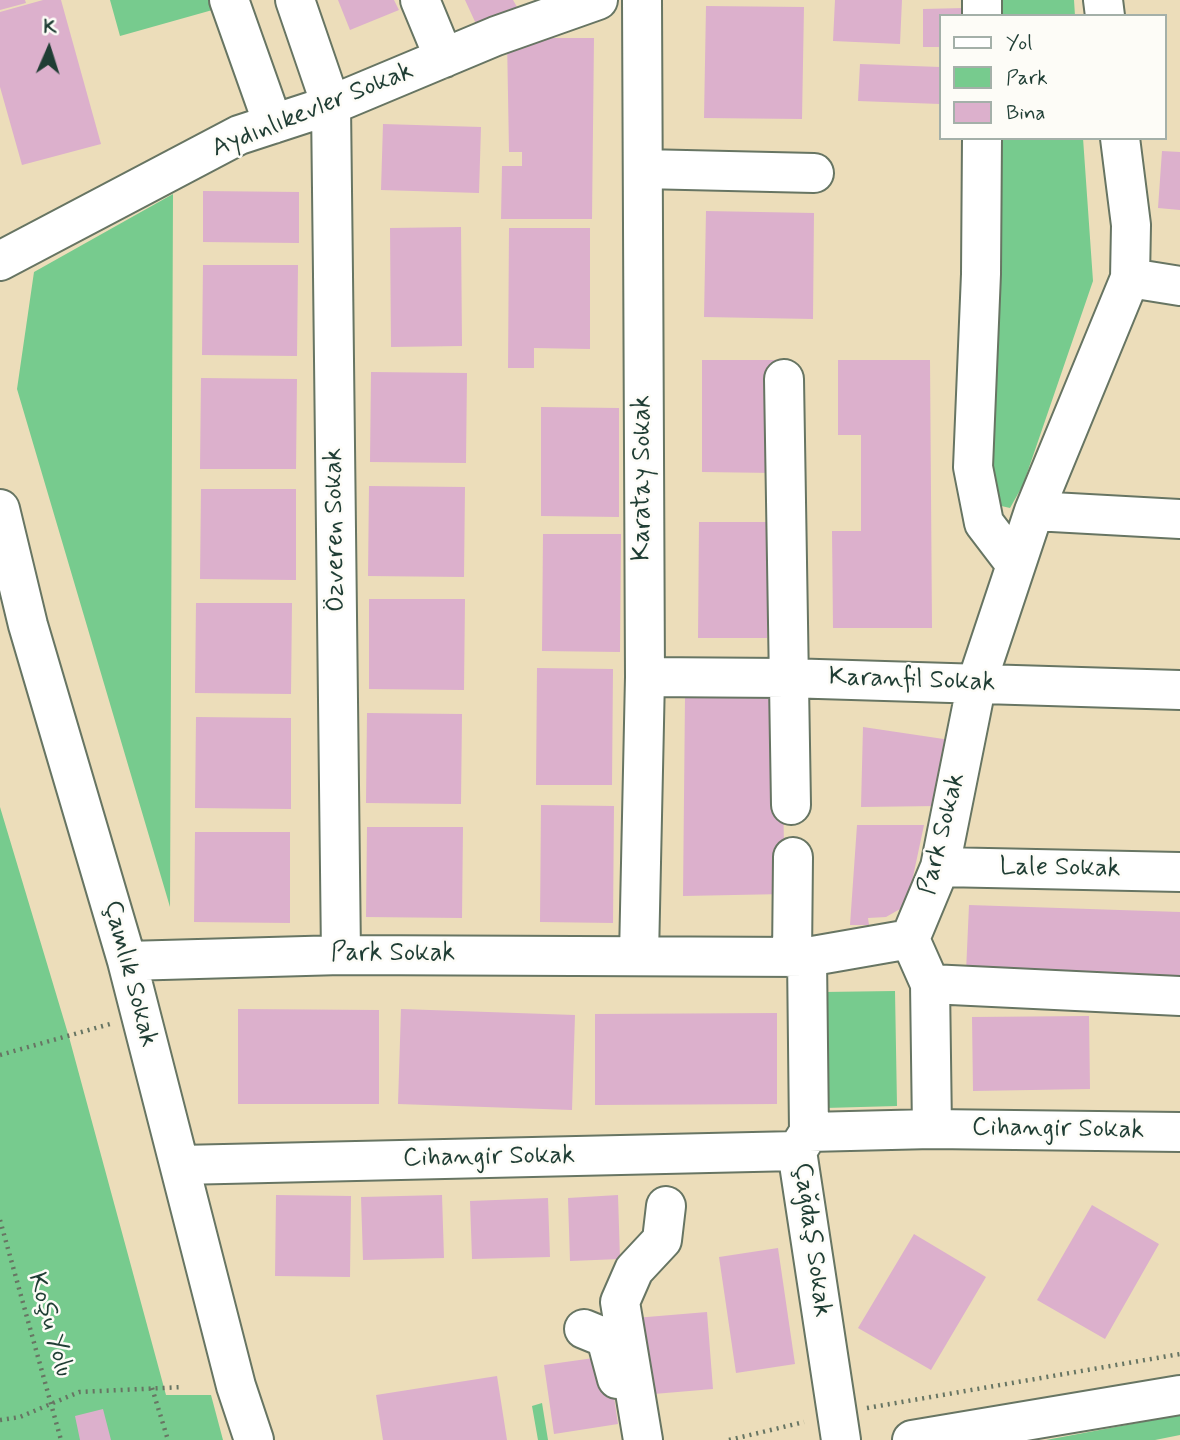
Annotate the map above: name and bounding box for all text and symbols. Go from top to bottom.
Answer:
north arrow [14,14,84,84]
legend [939,14,1166,140]
text: K [43,15,57,40]
text: Yol [1006,29,1032,57]
street label: Aydınlıkevler Sokak [208,56,418,166]
text: Park [1006,64,1048,92]
text: Bina [1006,99,1046,127]
street label: Karatay Sokak [628,395,660,561]
street label: Özveren Sokak [319,448,353,612]
street label: Karanfil Sokak [828,663,996,699]
street label: Park Sokak [913,770,973,898]
street label: Lale Sokak [999,852,1121,886]
street label: Çamlık Sokak [94,897,164,1051]
street label: Park Sokak [331,939,455,971]
street label: Cihangir Sokak [972,1113,1144,1147]
street label: Cihangir Sokak [403,1141,575,1175]
street label: Çağdaş Sokak [785,1161,837,1319]
street label: Koşu Yolu [19,1270,79,1380]

